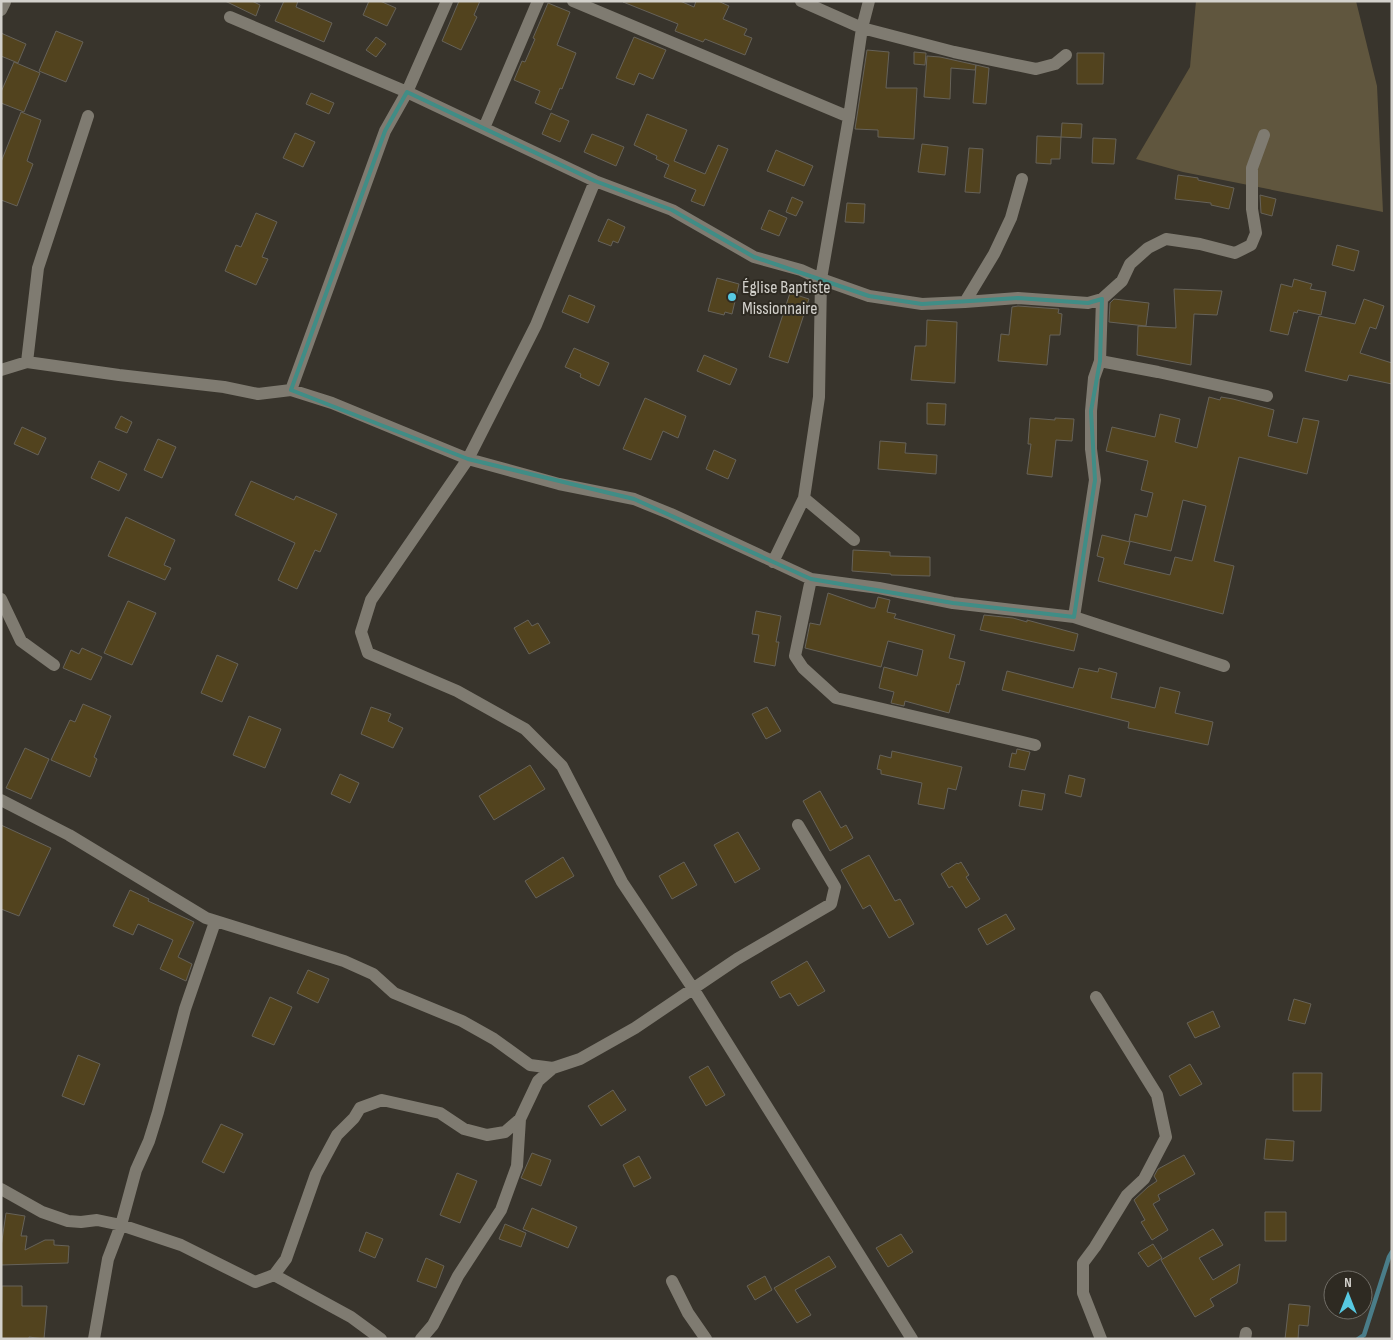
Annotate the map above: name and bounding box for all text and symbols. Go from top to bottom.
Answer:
place label: Église Baptiste Missionnaire [742,277,831,319]
marker: Église Baptiste Missionnaire [726,291,738,303]
north arrow [1323,1270,1373,1320]
text: N [1344,1274,1352,1291]

